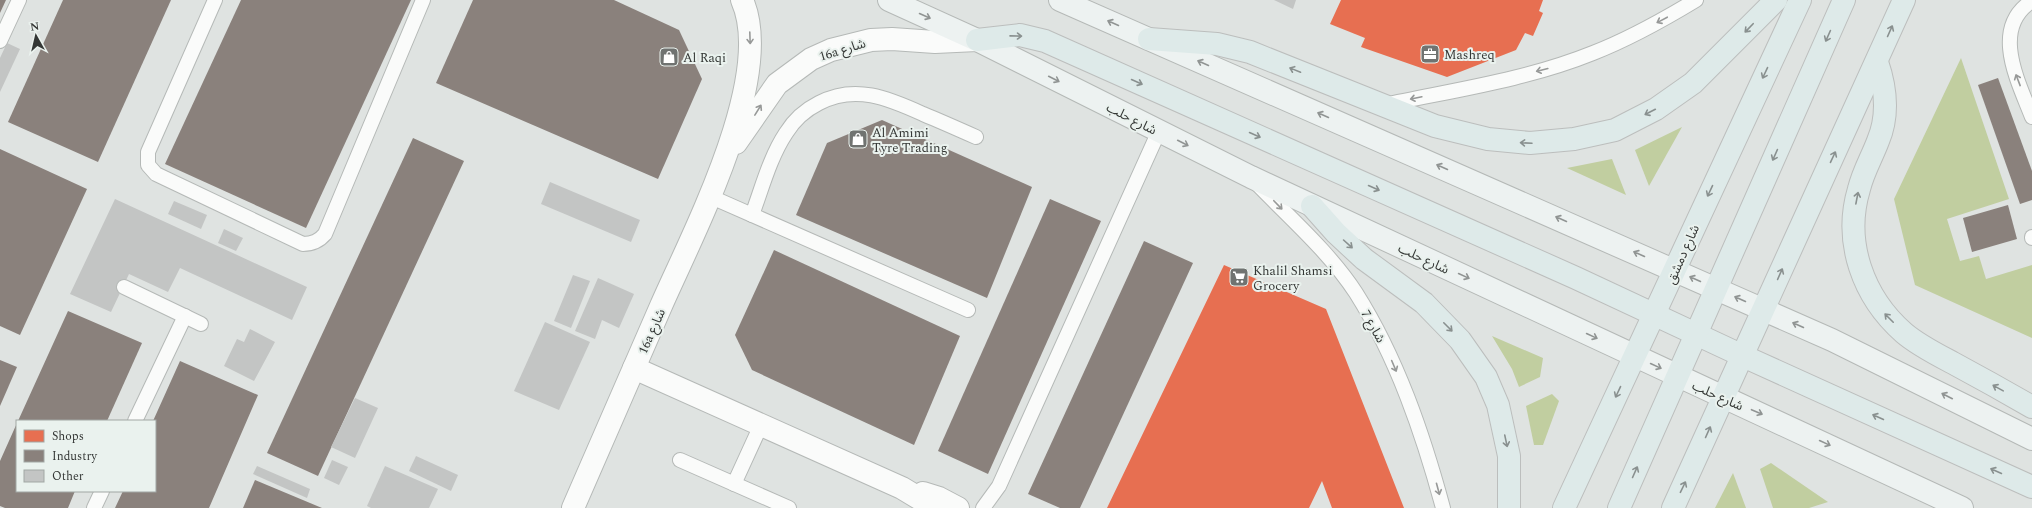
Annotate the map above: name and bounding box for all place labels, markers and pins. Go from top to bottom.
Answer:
office icon: Mashreq [1419,43,1441,65]
place label: Mashreq [1444,45,1495,65]
shop icon: Al Raqi [658,46,680,68]
place label: Al Raqi [683,48,726,68]
place label: Al Amimi Tyre Trading [872,123,948,158]
shop icon: Al Amimi Tyre Trading [847,128,869,150]
place label: Khalil Shamsi Grocery [1253,261,1332,296]
supermarket icon: Khalil Shamsi Grocery [1228,266,1250,288]

